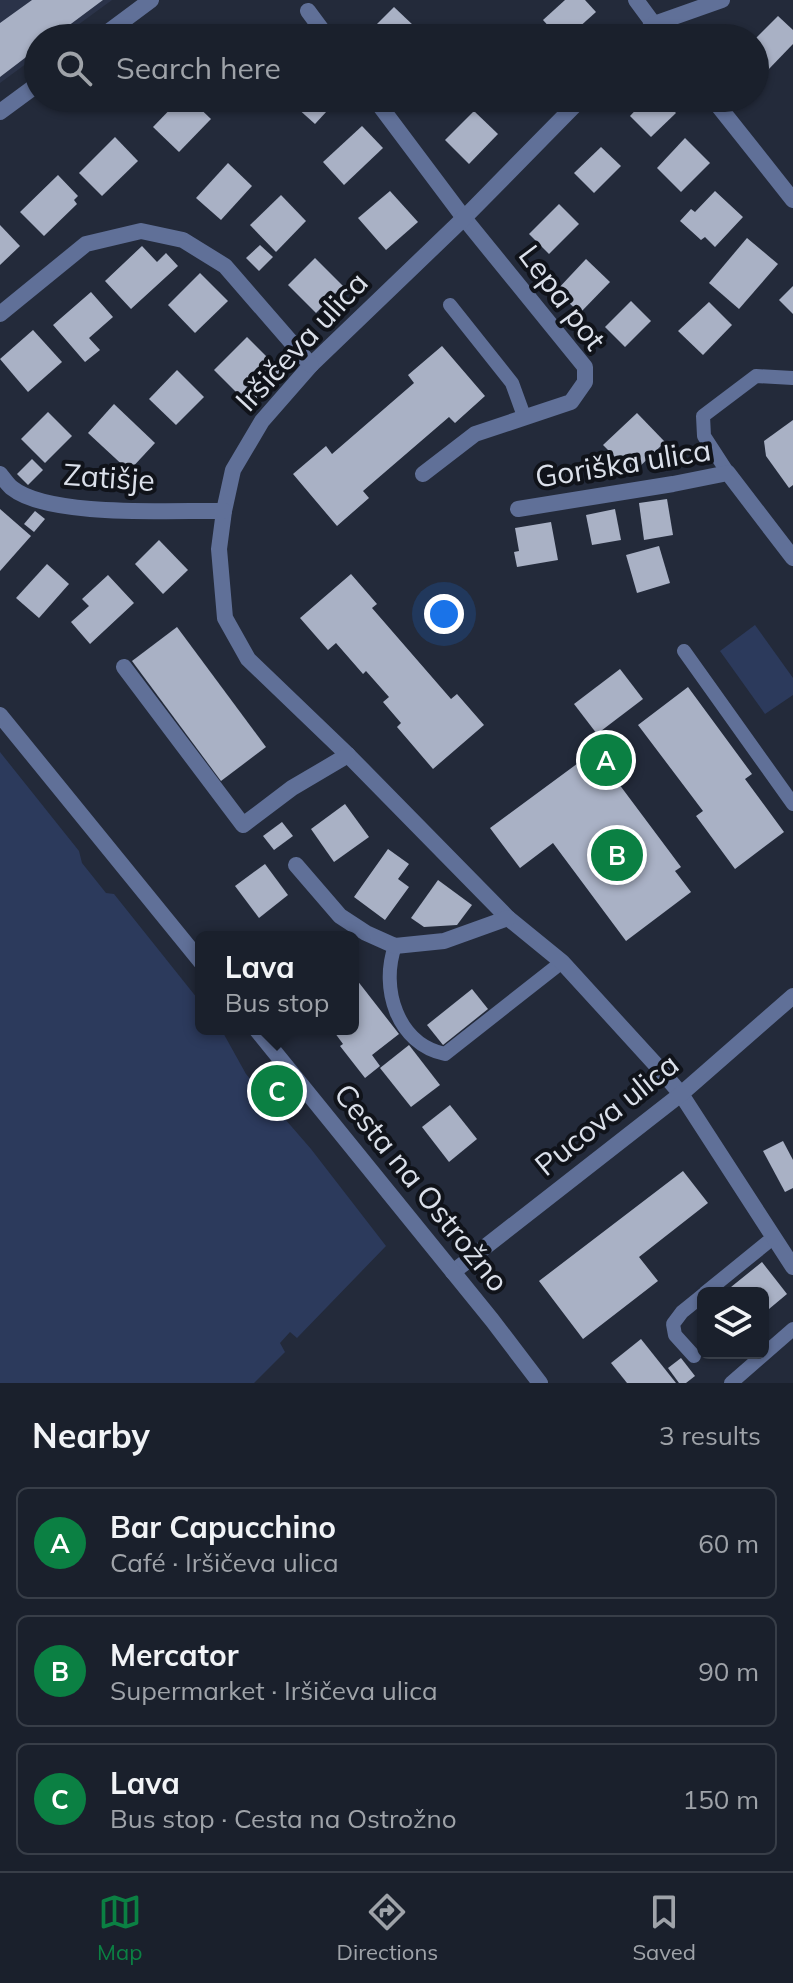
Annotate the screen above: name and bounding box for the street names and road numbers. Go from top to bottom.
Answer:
street label: Lepa pot [511,237,615,357]
street label: Iršičeva ulica [227,264,376,419]
street label: Goriška ulica [532,430,713,496]
street label: Zatišje [62,455,156,499]
street label: Pucova ulica [527,1045,686,1184]
street label: Cesta na Ostrožno [326,1076,517,1299]

